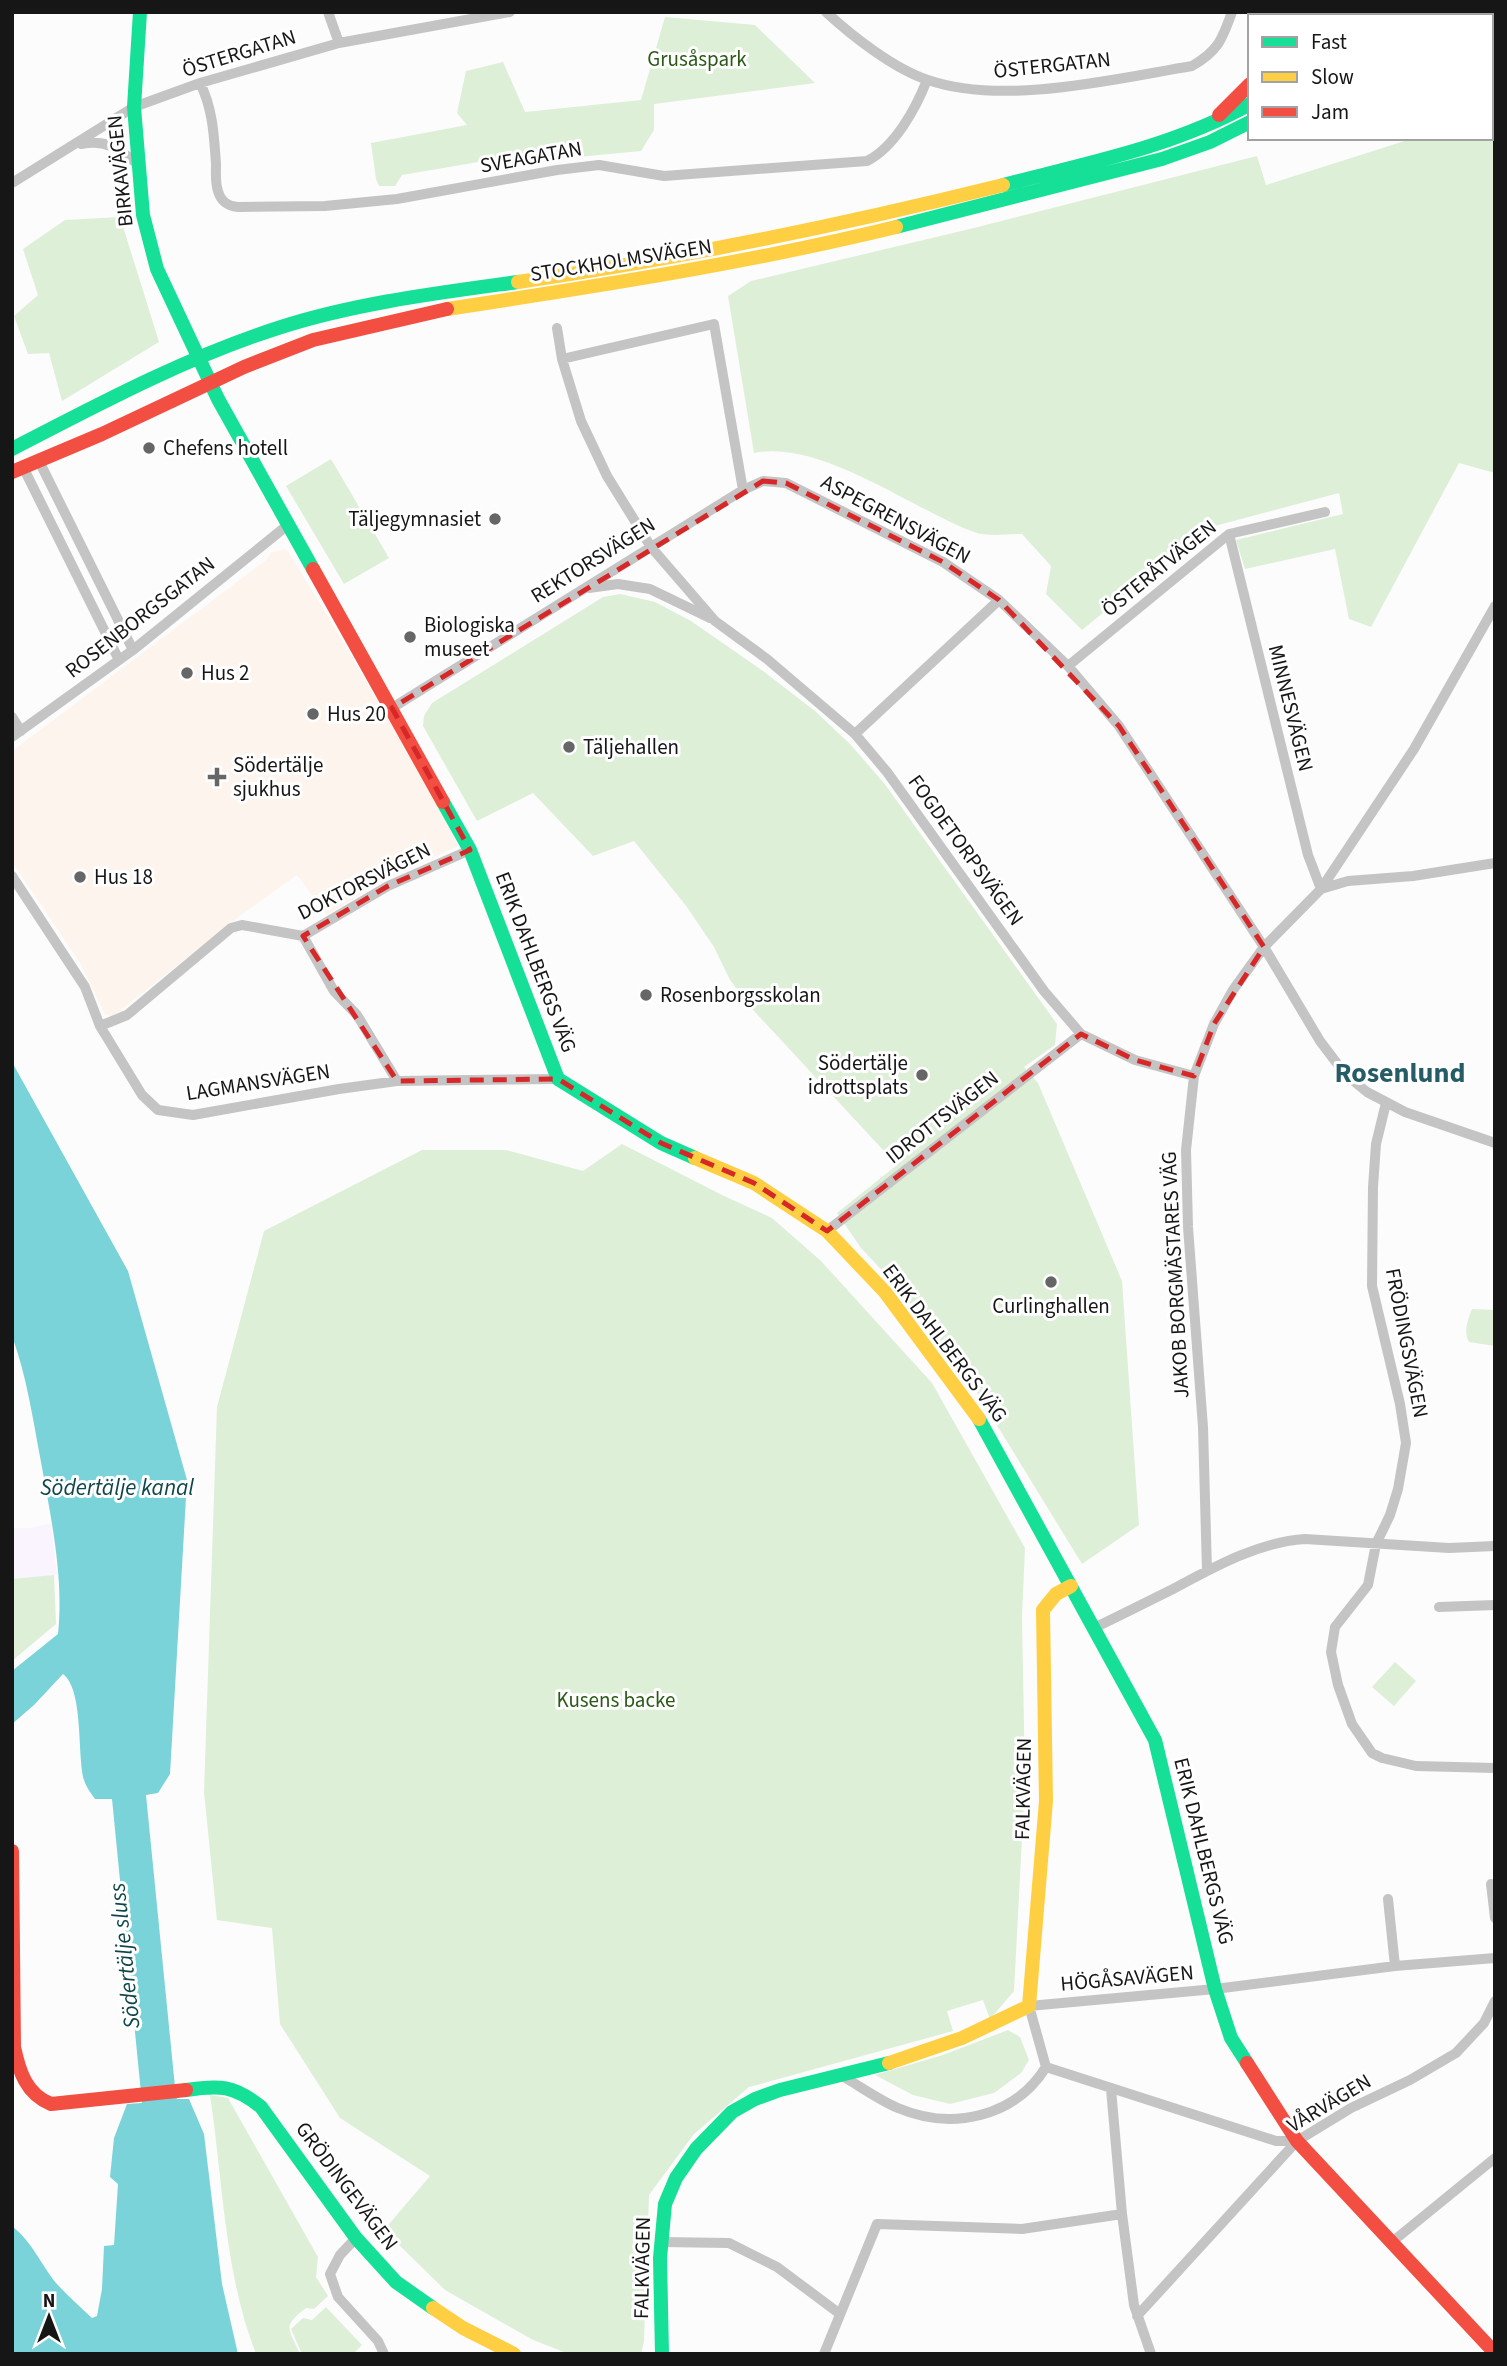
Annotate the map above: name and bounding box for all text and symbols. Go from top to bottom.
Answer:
legend [1248,14,1493,140]
street label: ÖSTERGATAN [178,21,300,85]
text: Fast [1311,27,1347,57]
park label: Grusåspark [647,44,747,74]
street label: ÖSTERGATAN [992,44,1112,86]
text: Slow [1311,62,1354,92]
text: Jam [1311,97,1349,127]
street label: BIRKAVÄGEN [99,114,141,228]
street label: SVEAGATAN [478,133,584,181]
street label: STOCKHOLMSVÄGEN [528,231,714,289]
place label: Chefens hotell [163,433,288,463]
marker: Chefens hotell [141,440,157,456]
street label: ASPEGRENSVÄGEN [816,467,976,571]
place label: Täljegymnasiet [348,504,481,534]
street label: REKTORSVÄGEN [525,510,661,610]
marker: Täljegymnasiet [487,511,503,527]
street label: ÖSTERÅTVÄGEN [1095,512,1223,624]
street label: ROSENBORGSGATAN [59,549,221,685]
place label: Biologiska museet [424,610,515,664]
marker: Biologiska museet [402,629,418,645]
street label: MINNESVÄGEN [1261,641,1321,775]
place label: Hus 2 [201,658,250,688]
marker: Hus 2 [179,665,195,681]
place label: Hus 20 [327,699,386,729]
marker: Hus 20 [305,706,321,722]
place label: Täljehallen [583,732,679,762]
marker: Täljehallen [561,739,577,755]
place label: Södertälje sjukhus [233,750,323,804]
marker: Södertälje sjukhus [207,767,227,787]
street label: FOGDETORPSVÄGEN [901,768,1031,932]
street label: DOKTORSVÄGEN [292,835,436,927]
place label: Hus 18 [94,862,153,892]
street label: ERIK DAHLBERGS VÄG [488,867,584,1057]
marker: Hus 18 [72,869,88,885]
place label: Rosenborgsskolan [660,980,821,1010]
marker: Rosenborgsskolan [638,987,654,1003]
place label: Södertälje idrottsplats [808,1048,908,1102]
district label: Rosenlund [1334,1053,1466,1093]
street label: LAGMANSVÄGEN [184,1056,332,1108]
street label: IDROTTSVÄGEN [879,1063,1005,1171]
marker: Södertälje idrottsplats [914,1067,930,1083]
street label: JAKOB BORGMÄSTARES VÄG [1154,1151,1196,1399]
street label: ERIK DAHLBERGS VÄG [875,1258,1015,1428]
street label: FRÖDINGSVÄGEN [1378,1266,1436,1420]
marker: Curlinghallen [1043,1274,1059,1290]
place label: Curlinghallen [992,1291,1110,1321]
water label: Södertälje kanal [40,1471,194,1504]
park label: Kusens backe [557,1685,675,1715]
street label: FALKVÄGEN [1007,1738,1039,1840]
street label: ERIK DAHLBERGS VÄG [1166,1755,1242,1947]
water label: Södertälje sluss [100,1881,149,2031]
street label: HÖGÅSAVÄGEN [1059,1957,1195,1999]
street label: VÅRVÄGEN [1281,2066,1377,2140]
street label: GRÖDINGEVÄGEN [289,2115,405,2257]
street label: FALKVÄGEN [626,2217,658,2319]
north arrow [14,2282,84,2352]
text: N [43,2288,55,2315]

